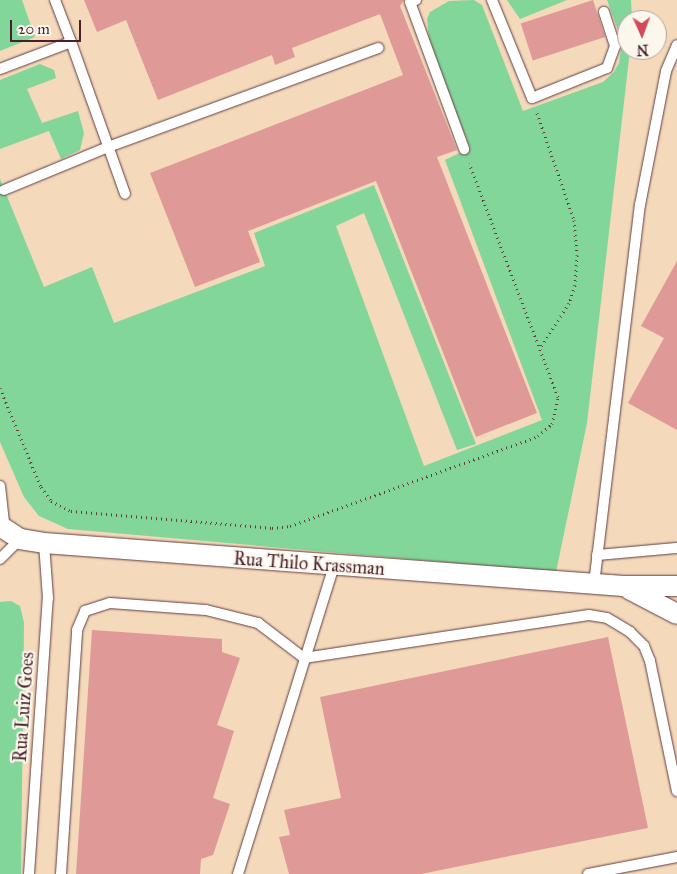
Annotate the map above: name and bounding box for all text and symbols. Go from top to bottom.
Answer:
scale bar [12,10,84,42]
north arrow [617,10,667,60]
text: 20 m [18,20,50,38]
text: N [636,41,649,58]
street label: Rua Thilo Krassman [233,548,385,580]
street label: Rua Luiz Goes [9,651,39,763]

